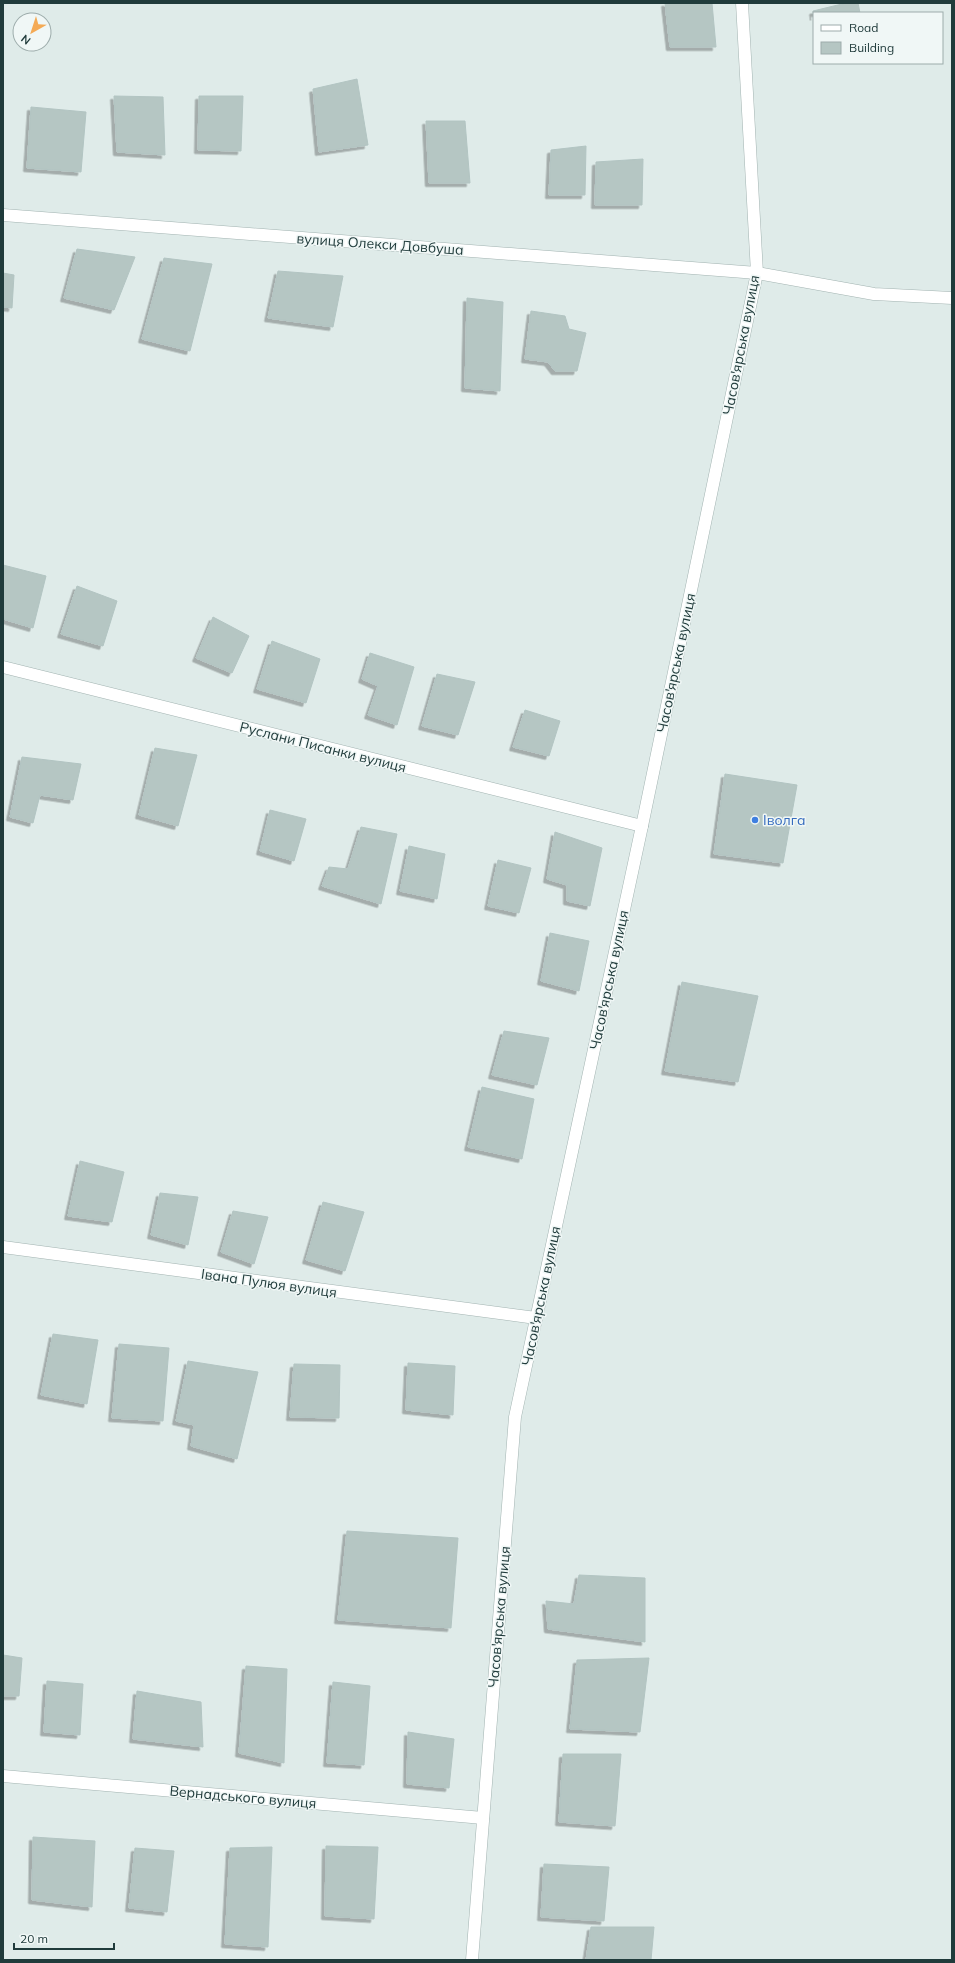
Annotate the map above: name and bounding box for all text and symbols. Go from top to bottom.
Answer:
north arrow [12,12,52,52]
legend [813,12,943,64]
text: Road [849,20,878,35]
text: N [18,32,33,48]
text: Building [849,40,894,55]
street label: вулиця Олекси Довбуша [296,229,464,259]
street label: Часов'ярська вулиця [719,274,763,416]
street label: Часов'ярська вулиця [652,592,700,734]
street label: Руслани Писанки вулиця [238,718,408,776]
place label: Іволга [763,811,805,829]
marker: Іволга [750,815,760,825]
street label: Часов'ярська вулиця [585,909,633,1051]
street label: Часов'ярська вулиця [517,1225,565,1367]
street label: Івана Пулюя вулиця [200,1265,338,1301]
street label: Часов'ярська вулиця [484,1545,514,1689]
street label: Вернадського вулиця [169,1782,317,1812]
scale bar [14,1925,114,1951]
text: 20 m [20,1931,48,1946]

